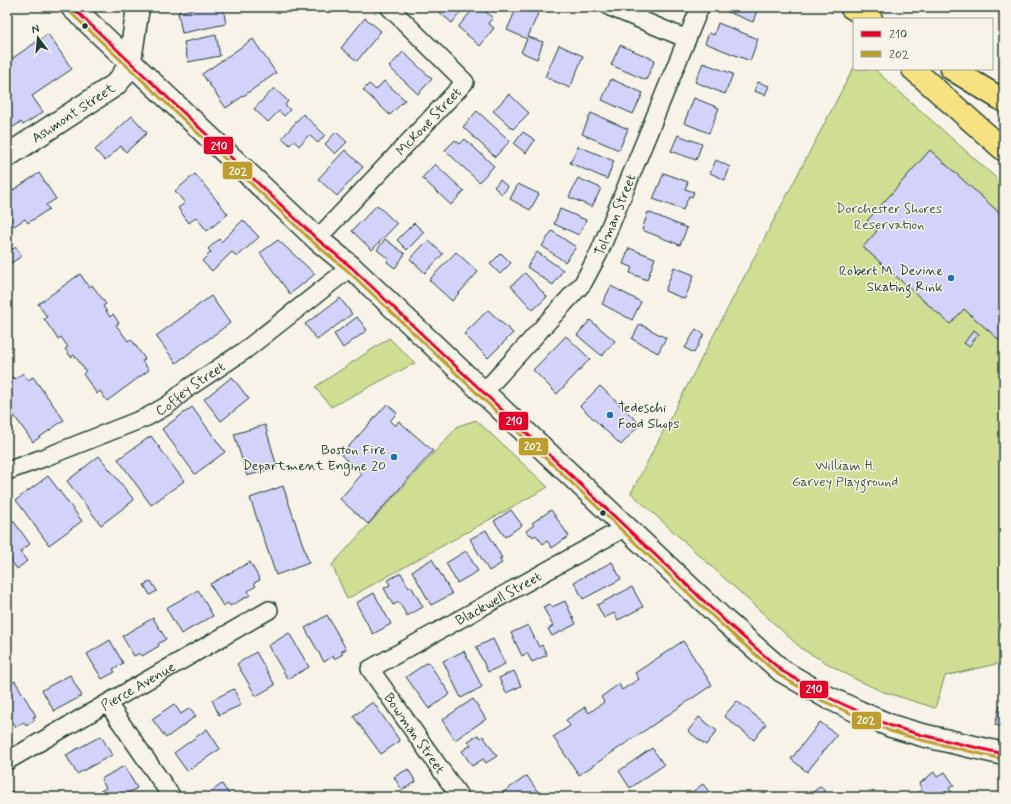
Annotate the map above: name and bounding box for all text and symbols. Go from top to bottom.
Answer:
north arrow [18,18,58,58]
legend [853,18,993,70]
unlabelled marker [80,21,90,31]
text: N [30,22,41,37]
text: 210 [889,27,907,43]
text: 202 [889,47,909,63]
street label: Ashmont Street [28,79,119,147]
street label: McKone Street [392,84,466,160]
line badge: 210 [203,136,234,155]
text: 210 [211,140,228,154]
line badge: 202 [222,161,253,180]
text: 202 [229,165,248,179]
street label: Tolman Street [591,172,640,259]
park label: Dorchester Shores Reservation [836,200,942,234]
place label: Robert M. Devine Skating Rink [839,262,943,298]
marker: Robert M. Devine Skating Rink [946,273,956,283]
street label: Coffey Street [153,358,229,420]
place label: Tedeschi Food Shops [618,399,680,433]
marker: Tedeschi Food Shops [605,410,615,420]
line badge: 210 [498,411,529,431]
text: 210 [506,415,523,429]
line badge: 202 [518,437,549,456]
text: 202 [524,440,543,454]
place label: Boston Fire Department Engine 20 [243,441,386,476]
marker: Boston Fire Department Engine 20 [389,452,399,462]
park label: William H. Garvey Playground [792,457,898,493]
unlabelled marker [598,508,608,518]
street label: Blackwell Street [453,568,545,630]
street label: Pierce Avenue [98,658,179,715]
line badge: 210 [799,680,829,699]
text: 210 [806,683,823,697]
street label: Bowman Street [380,690,449,778]
line badge: 202 [851,711,882,730]
text: 202 [857,714,876,728]

